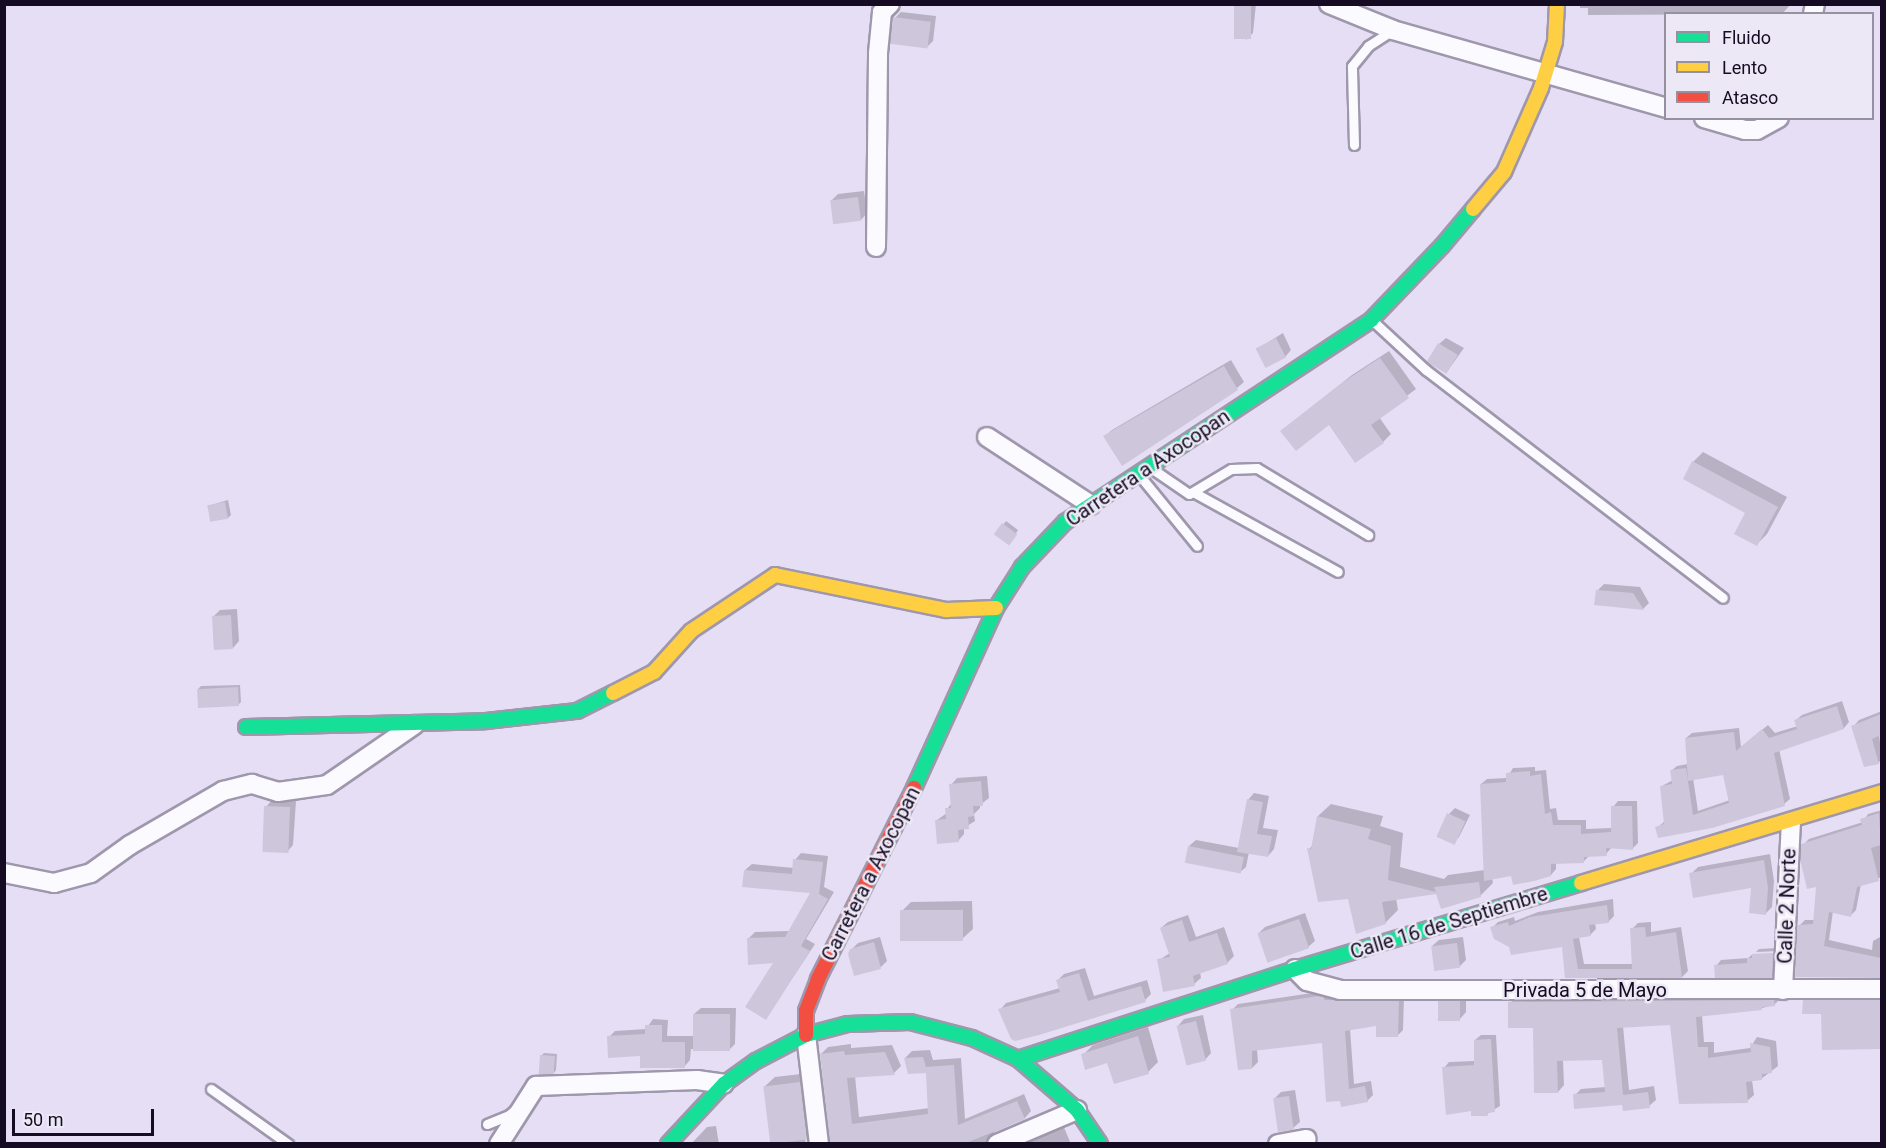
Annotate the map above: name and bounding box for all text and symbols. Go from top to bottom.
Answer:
legend [1664,12,1874,120]
text: Fluido [1722,27,1771,48]
text: Lento [1722,57,1767,78]
text: Atasco [1722,87,1778,108]
street label: Carretera a Axocopan [1062,404,1234,532]
street label: Carretera a Axocopan [817,783,925,965]
street label: Calle 2 Norte [1773,848,1801,964]
street label: Calle 16 de Septiembre [1347,882,1551,964]
street label: Privada 5 de Mayo [1503,978,1667,1002]
scale bar [15,1097,158,1135]
text: 50 m [23,1109,63,1130]

